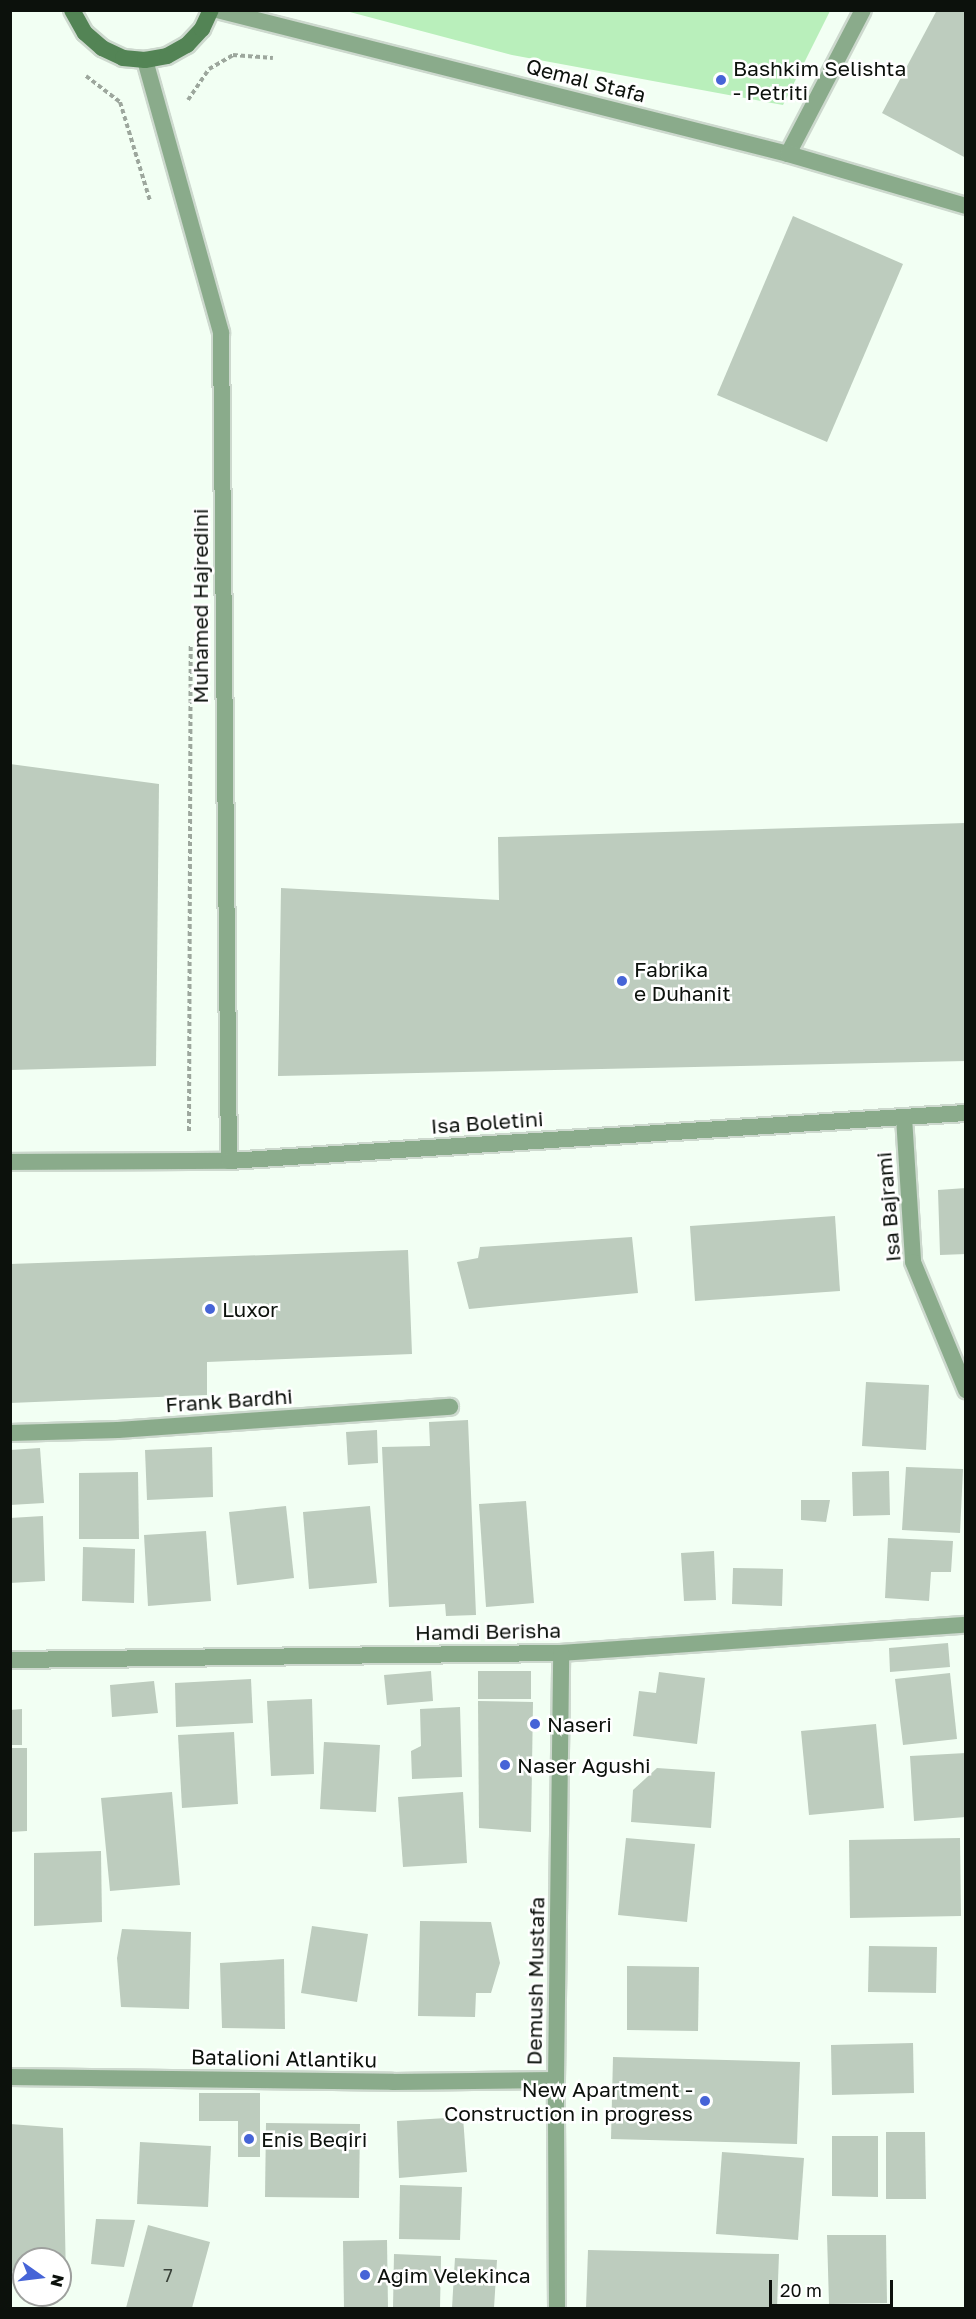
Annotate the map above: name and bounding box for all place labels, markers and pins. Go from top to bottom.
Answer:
place label: Bashkim Selishta - Petriti [733,55,906,105]
marker: Bashkim Selishta - Petriti [714,73,728,87]
place label: Fabrika e Duhanit [634,956,731,1006]
marker: Fabrika e Duhanit [615,974,629,988]
place label: Luxor [222,1296,278,1322]
marker: Luxor [203,1302,217,1316]
place label: Naseri [547,1711,612,1737]
marker: Naseri [528,1717,542,1731]
place label: Naser Agushi [517,1752,651,1778]
marker: Naser Agushi [498,1758,512,1772]
place label: New Apartment - Construction in progress [444,2076,693,2126]
marker: New Apartment - Construction in progress [698,2094,712,2108]
place label: Enis Beqiri [261,2126,367,2152]
marker: Enis Beqiri [242,2132,256,2146]
place label: Agim Velekinca [377,2262,531,2288]
marker: Agim Velekinca [358,2268,372,2282]

